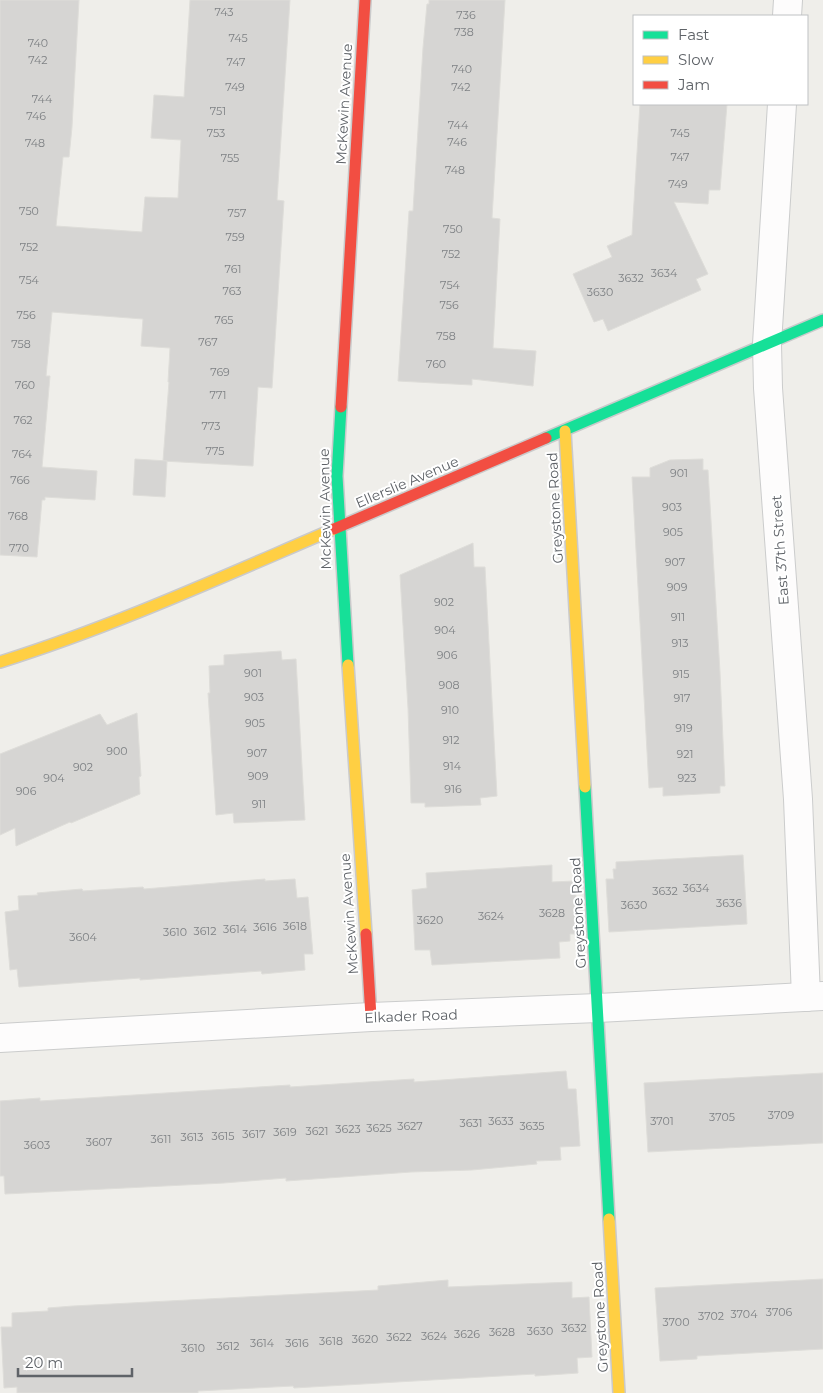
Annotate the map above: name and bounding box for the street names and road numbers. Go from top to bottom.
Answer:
street label: McKewin Avenue [332,43,356,165]
street label: McKewin Avenue [315,448,335,570]
street label: Ellerslie Avenue [353,452,461,512]
street label: Greystone Road [543,452,567,564]
street label: East 37th Street [767,494,793,606]
street label: McKewin Avenue [336,853,362,975]
street label: Greystone Road [566,857,590,969]
street label: Elkader Road [364,1005,458,1027]
street label: Greystone Road [588,1261,612,1373]

